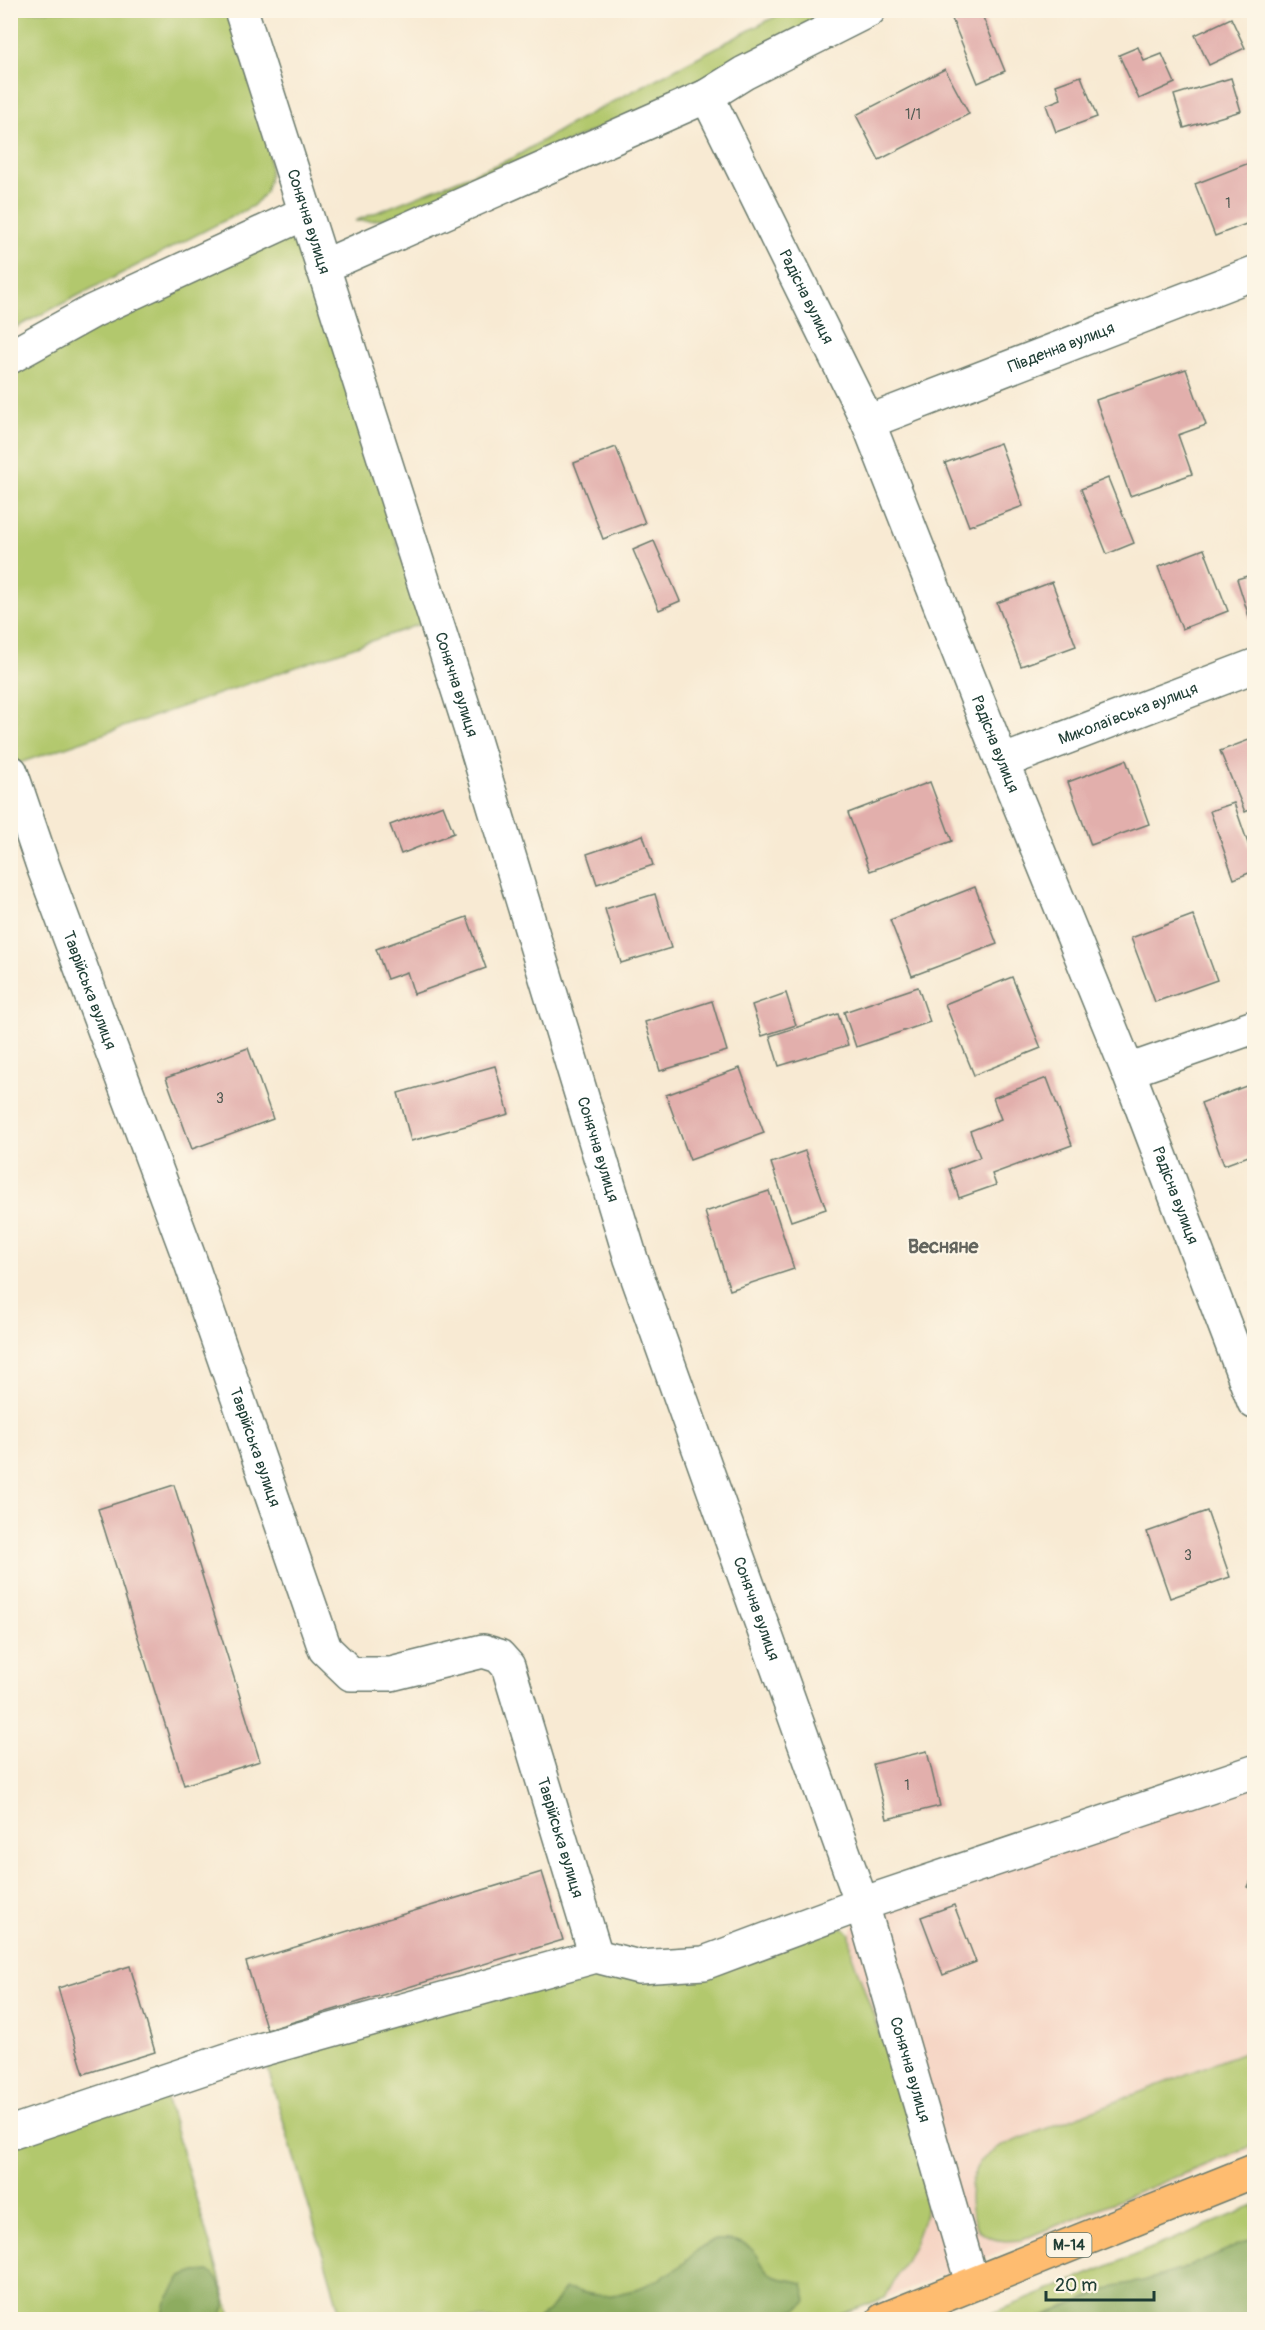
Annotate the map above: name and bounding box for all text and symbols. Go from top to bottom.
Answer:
house number: 1/1 [905,106,921,123]
street label: Сонячна вулиця [282,167,335,276]
house number: 1 [1225,195,1231,212]
street label: Радісна вулиця [774,246,838,347]
street label: Південна вулиця [1005,318,1117,377]
street label: Сонячна вулиця [430,630,482,739]
street label: Миколаївська вулиця [1056,678,1201,749]
street label: Радісна вулиця [967,693,1023,796]
street label: Таврійська вулиця [58,928,121,1052]
house number: 3 [216,1090,224,1107]
street label: Сонячна вулиця [573,1094,623,1204]
street label: Радісна вулиця [1148,1144,1203,1247]
district label: Весняне [908,1234,979,1259]
street label: Таврійська вулиця [225,1385,285,1509]
house number: 3 [1184,1547,1192,1564]
street label: Сонячна вулиця [728,1554,784,1663]
street label: Таврійська вулиця [532,1775,588,1900]
house number: 1 [904,1777,910,1794]
street label: Сонячна вулиця [885,2014,935,2125]
road number: М-14 [1046,2233,1092,2257]
scale bar [1046,2264,1154,2302]
text: 20 m [1055,2274,1097,2297]

